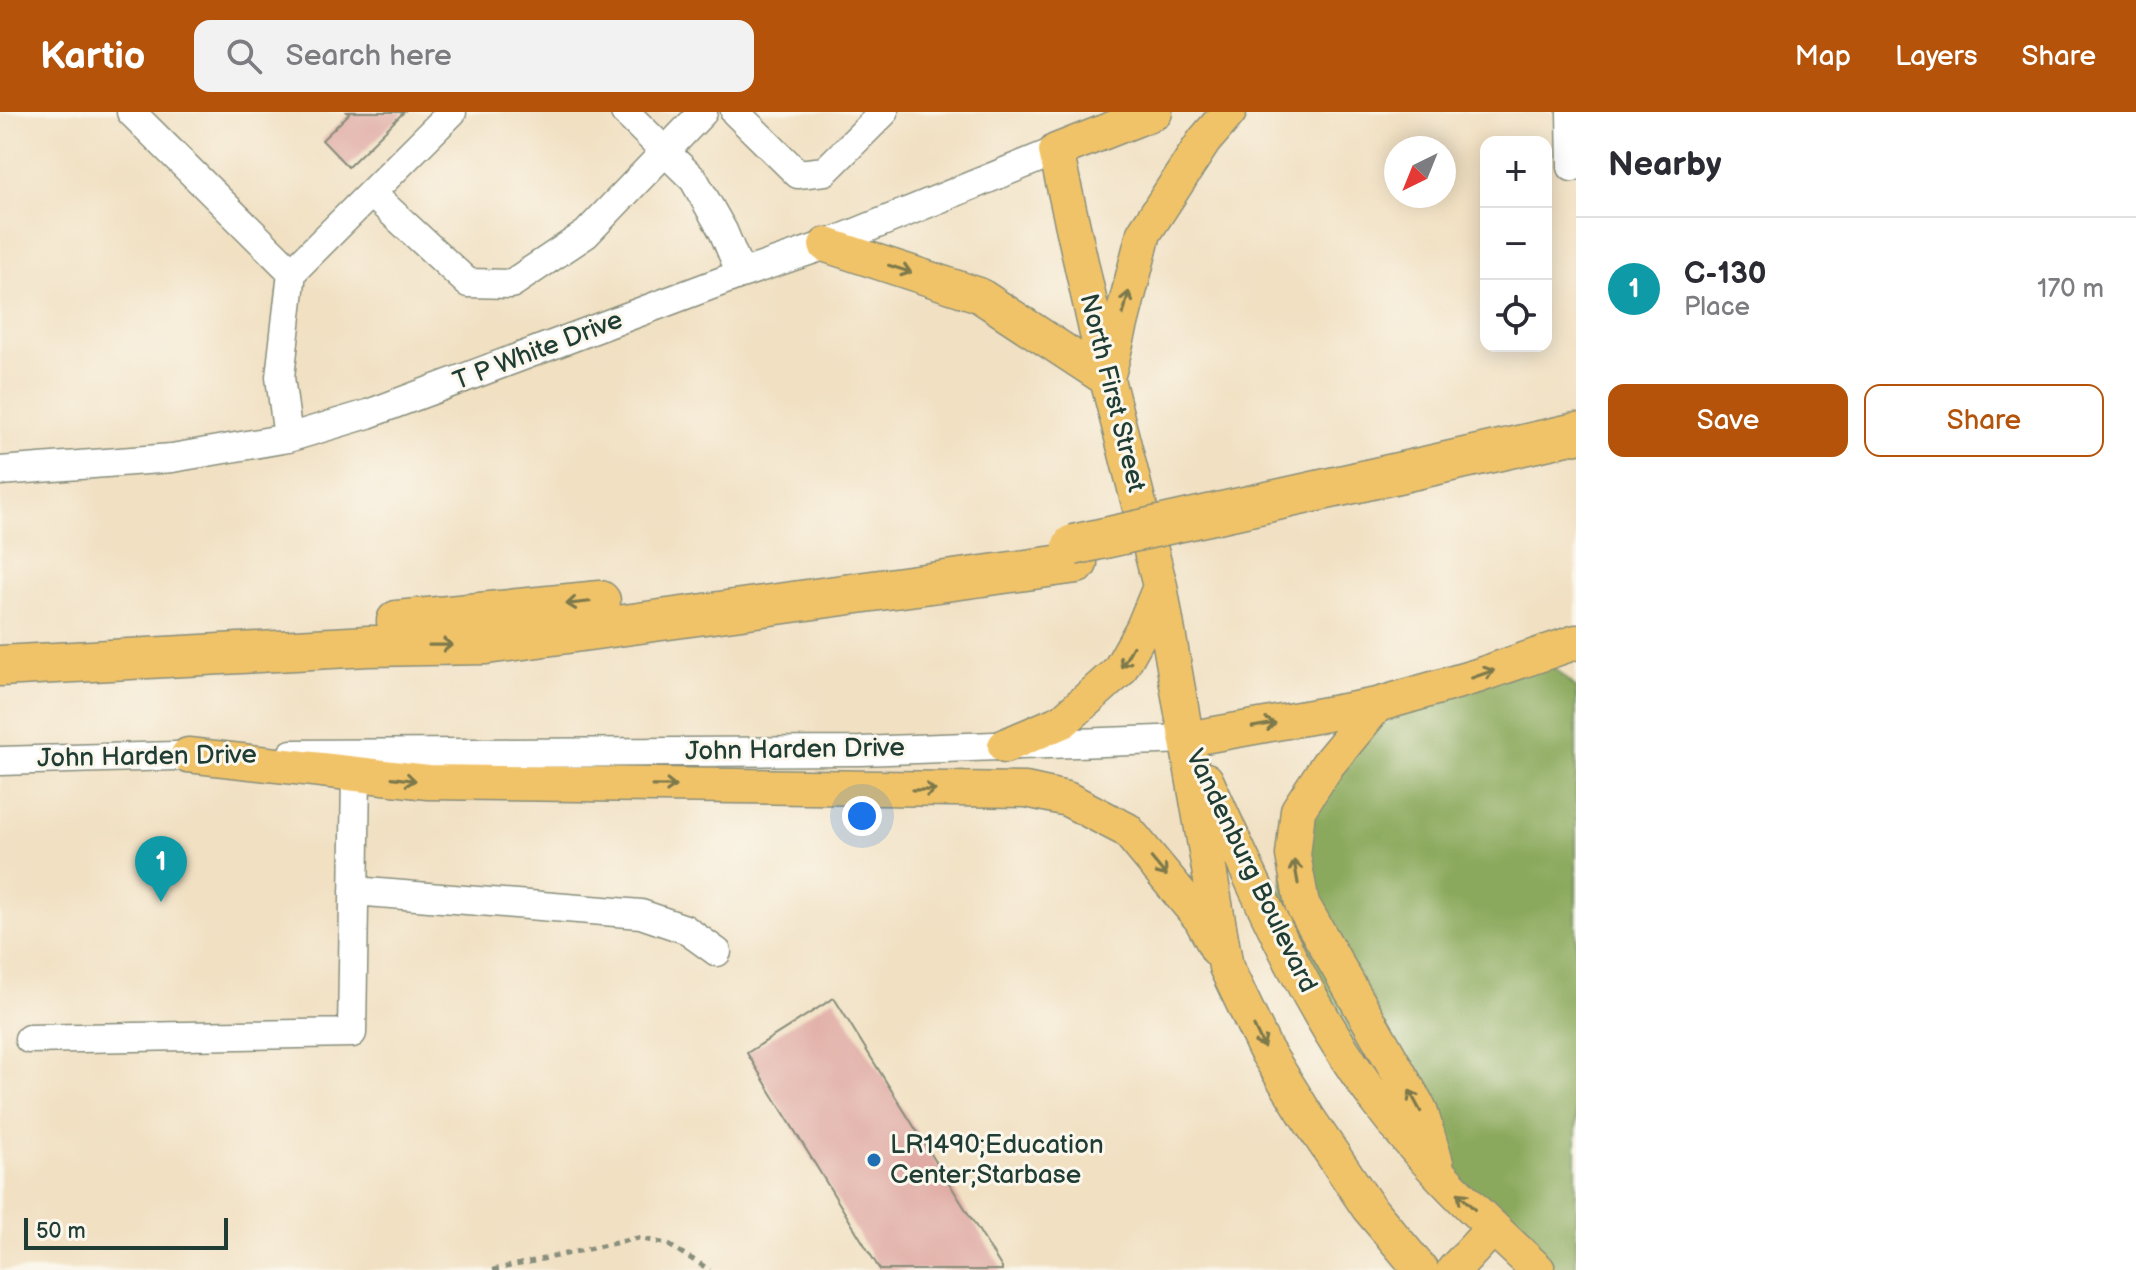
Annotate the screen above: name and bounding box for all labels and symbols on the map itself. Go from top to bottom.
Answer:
north arrow [1384,136,1456,208]
one-way arrow [887,263,912,278]
street label: North First Street [1072,291,1152,495]
one-way arrow [1120,291,1135,317]
street label: T P White Drive [449,304,627,398]
one-way arrow [565,596,592,611]
one-way arrow [427,637,454,652]
one-way arrow [1119,645,1135,668]
one-way arrow [1470,665,1495,680]
one-way arrow [1250,717,1276,732]
street label: John Harden Drive [685,733,905,767]
street label: John Harden Drive [37,740,257,774]
street label: Vandenburg Boulevard [1179,744,1323,998]
one-way arrow [390,772,417,787]
one-way arrow [650,778,677,794]
one-way arrow [910,782,937,798]
your location [842,796,882,836]
pin: 1 [135,836,187,902]
one-way arrow [1150,856,1168,877]
one-way arrow [1288,859,1303,885]
one-way arrow [1253,1025,1268,1049]
one-way arrow [1406,1090,1422,1113]
place label: LR1490;Education Center;Starbase [890,1130,1104,1191]
marker: LR1490;Education Center;Starbase [865,1151,883,1169]
one-way arrow [1457,1192,1476,1211]
scale bar [24,1214,228,1250]

